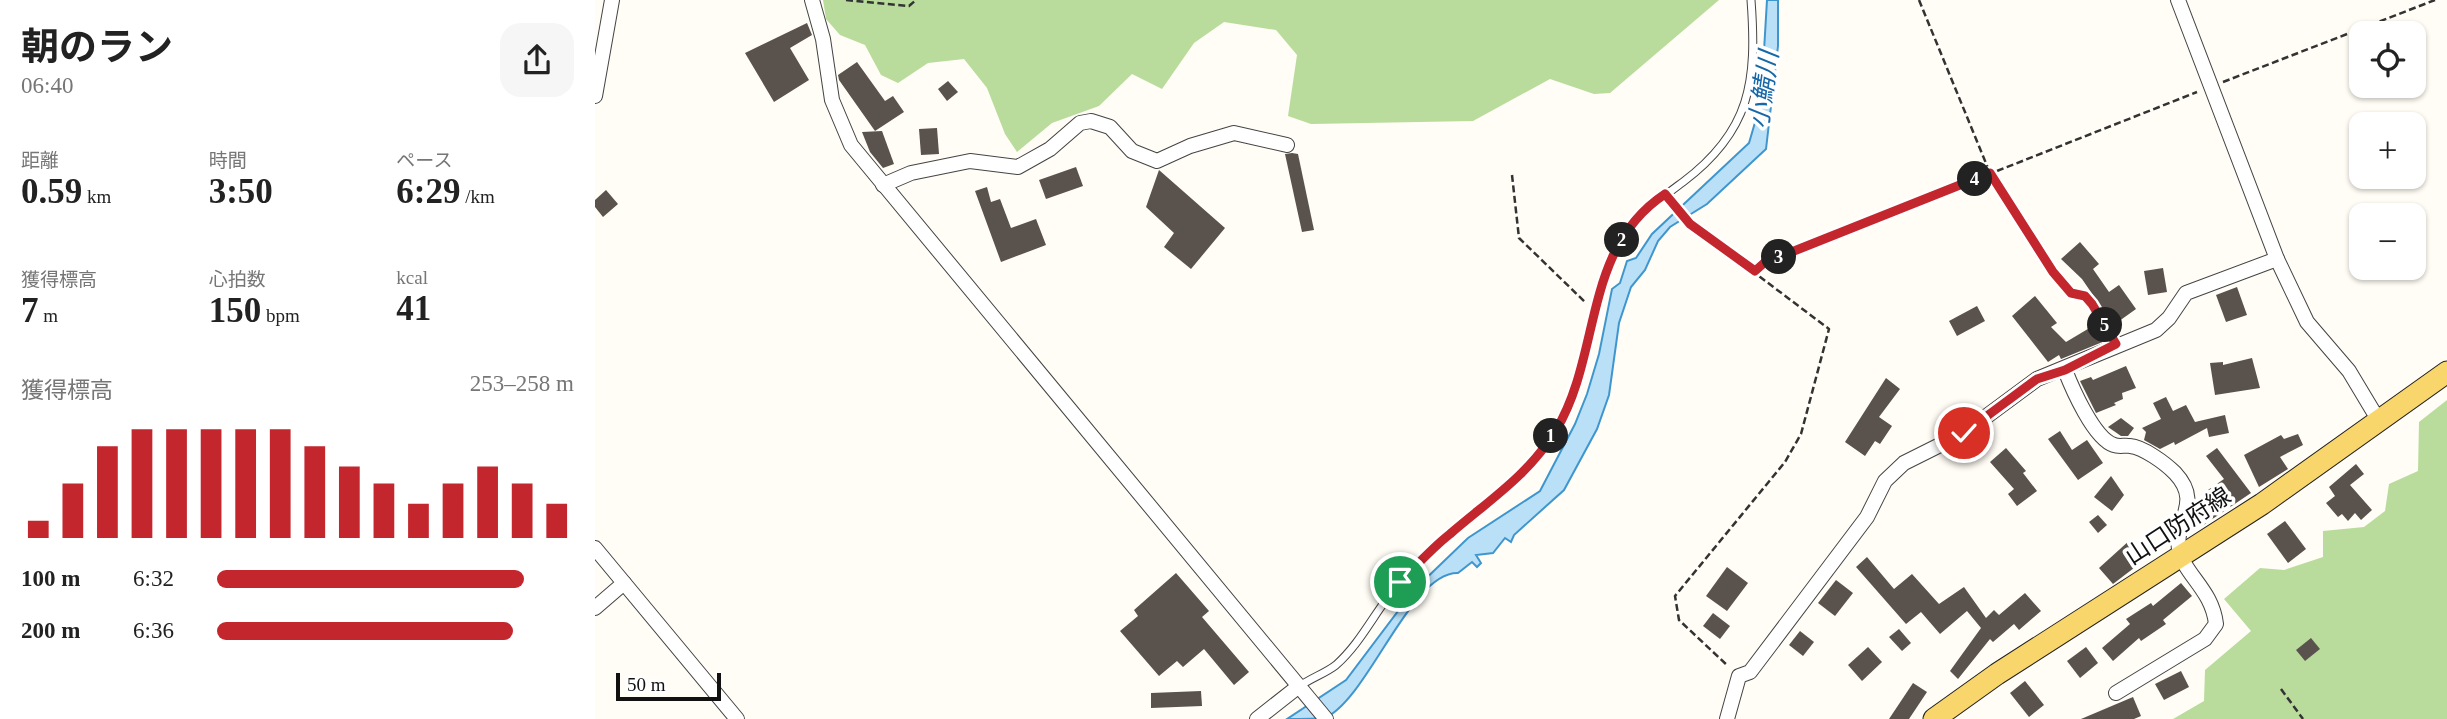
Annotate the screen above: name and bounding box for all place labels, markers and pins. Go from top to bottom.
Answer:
pin: 4 [1957,162,1993,196]
pin: 2 [1605,222,1639,258]
pin: 3 [1761,240,1797,274]
pin: 5 [2087,308,2123,342]
pin [1934,403,1994,463]
pin: 1 [1534,418,1569,453]
pin [1370,552,1430,612]

